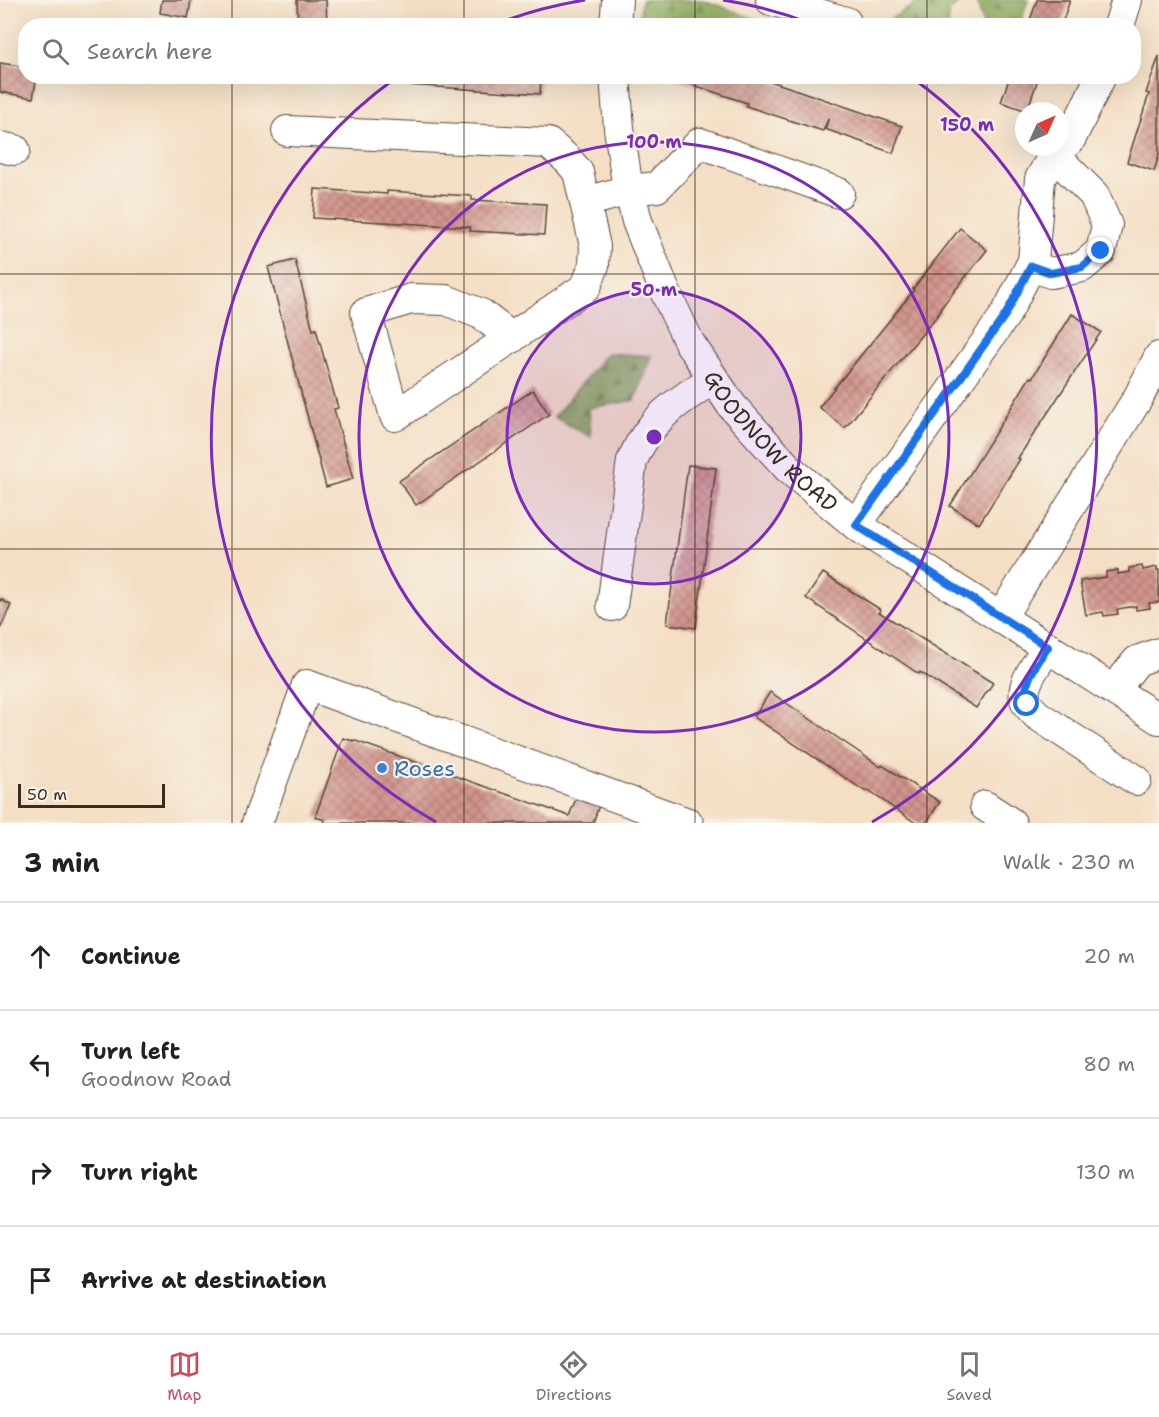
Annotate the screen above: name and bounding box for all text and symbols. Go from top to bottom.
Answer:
search box [18,18,1141,84]
icon: search [39,35,72,68]
text: Search here [87,37,213,66]
north arrow [1015,102,1069,156]
text: 150 m [940,113,995,137]
text: 100 m [626,130,682,154]
route end [1087,237,1113,263]
text: 50 m [631,278,678,302]
street label: GOODNOW ROAD [697,365,844,519]
centre of rings [644,427,664,447]
route start [1013,690,1039,716]
place label: Roses [394,754,455,783]
marker: Roses [375,761,389,775]
scale bar [18,781,165,808]
text: 50 m [27,784,67,805]
text: 3 min [24,845,100,880]
text: Walk · 230 m [1003,849,1135,875]
icon: ahead [24,940,57,973]
text: Continue [81,942,181,971]
text: 20 m [1084,943,1135,969]
text: Turn left [81,1037,180,1066]
icon: left [24,1048,57,1081]
text: 80 m [1083,1051,1135,1077]
text: Goodnow Road [81,1066,232,1092]
icon: right [24,1156,57,1189]
text: Turn right [81,1158,198,1187]
text: 130 m [1076,1159,1135,1185]
icon: arrive [24,1264,57,1297]
text: Arrive at destination [81,1266,327,1295]
tab: Map [167,1348,201,1405]
tab: Directions [536,1348,612,1405]
tab: Saved [946,1348,992,1405]

